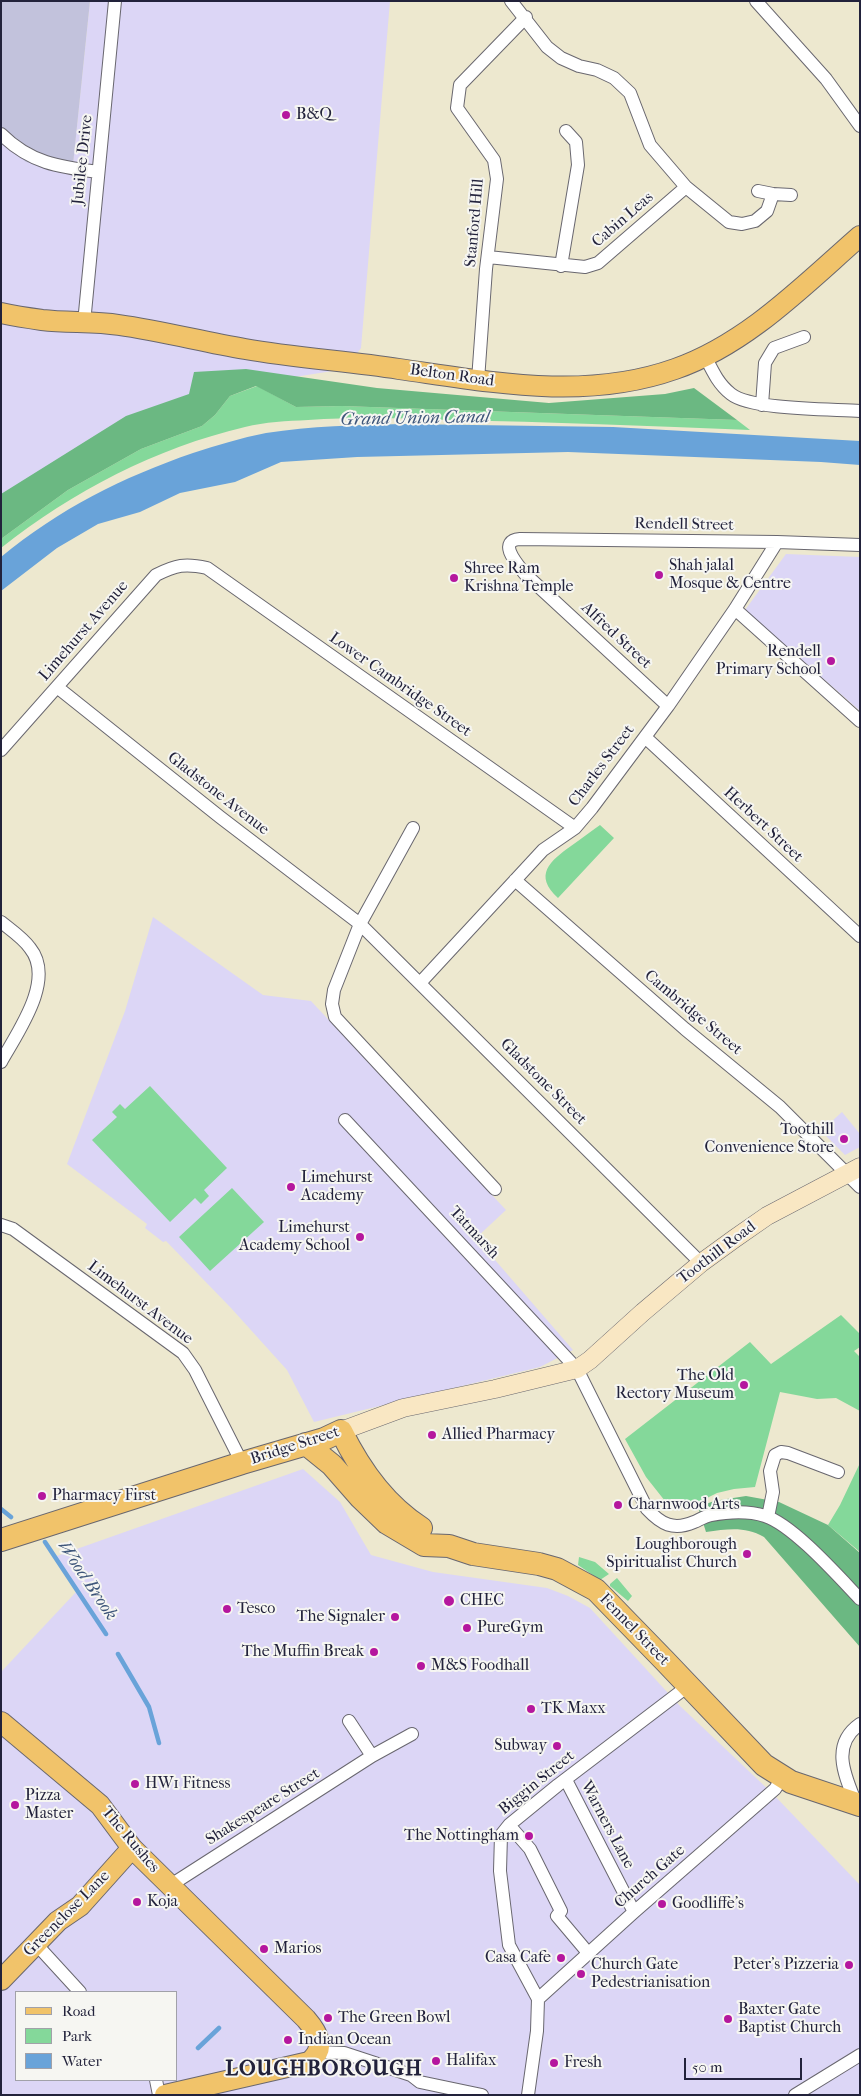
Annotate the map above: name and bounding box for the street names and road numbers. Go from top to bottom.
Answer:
street label: Jubilee Drive [69,114,97,206]
street label: Stanford Hill [462,178,488,268]
street label: Cabin Leas [588,188,658,252]
street label: Belton Road [409,361,495,391]
street label: Rendell Street [634,515,734,535]
street label: Limehurst Avenue [35,577,133,685]
street label: Alfred Street [577,599,655,673]
street label: Lower Cambridge Street [325,629,475,741]
street label: Charles Street [565,721,639,811]
street label: Gladstone Avenue [163,748,273,840]
street label: Herbert Street [719,783,807,867]
street label: Cambridge Street [640,966,746,1060]
street label: Gladstone Street [496,1035,590,1129]
street label: Tatmarsh [445,1203,503,1263]
street label: Toothill Road [674,1217,760,1289]
street label: Limehurst Avenue [84,1257,196,1349]
street label: Bridge Street [248,1423,342,1469]
street label: Fennel Street [595,1590,673,1670]
street label: Biggin Street [495,1747,579,1819]
street label: Shakespeare Street [202,1764,324,1850]
street label: Warners Lane [576,1778,638,1872]
street label: The Rushes [97,1803,163,1877]
street label: Church Gate [611,1841,689,1913]
street label: Greenclose Lane [20,1867,114,1961]

